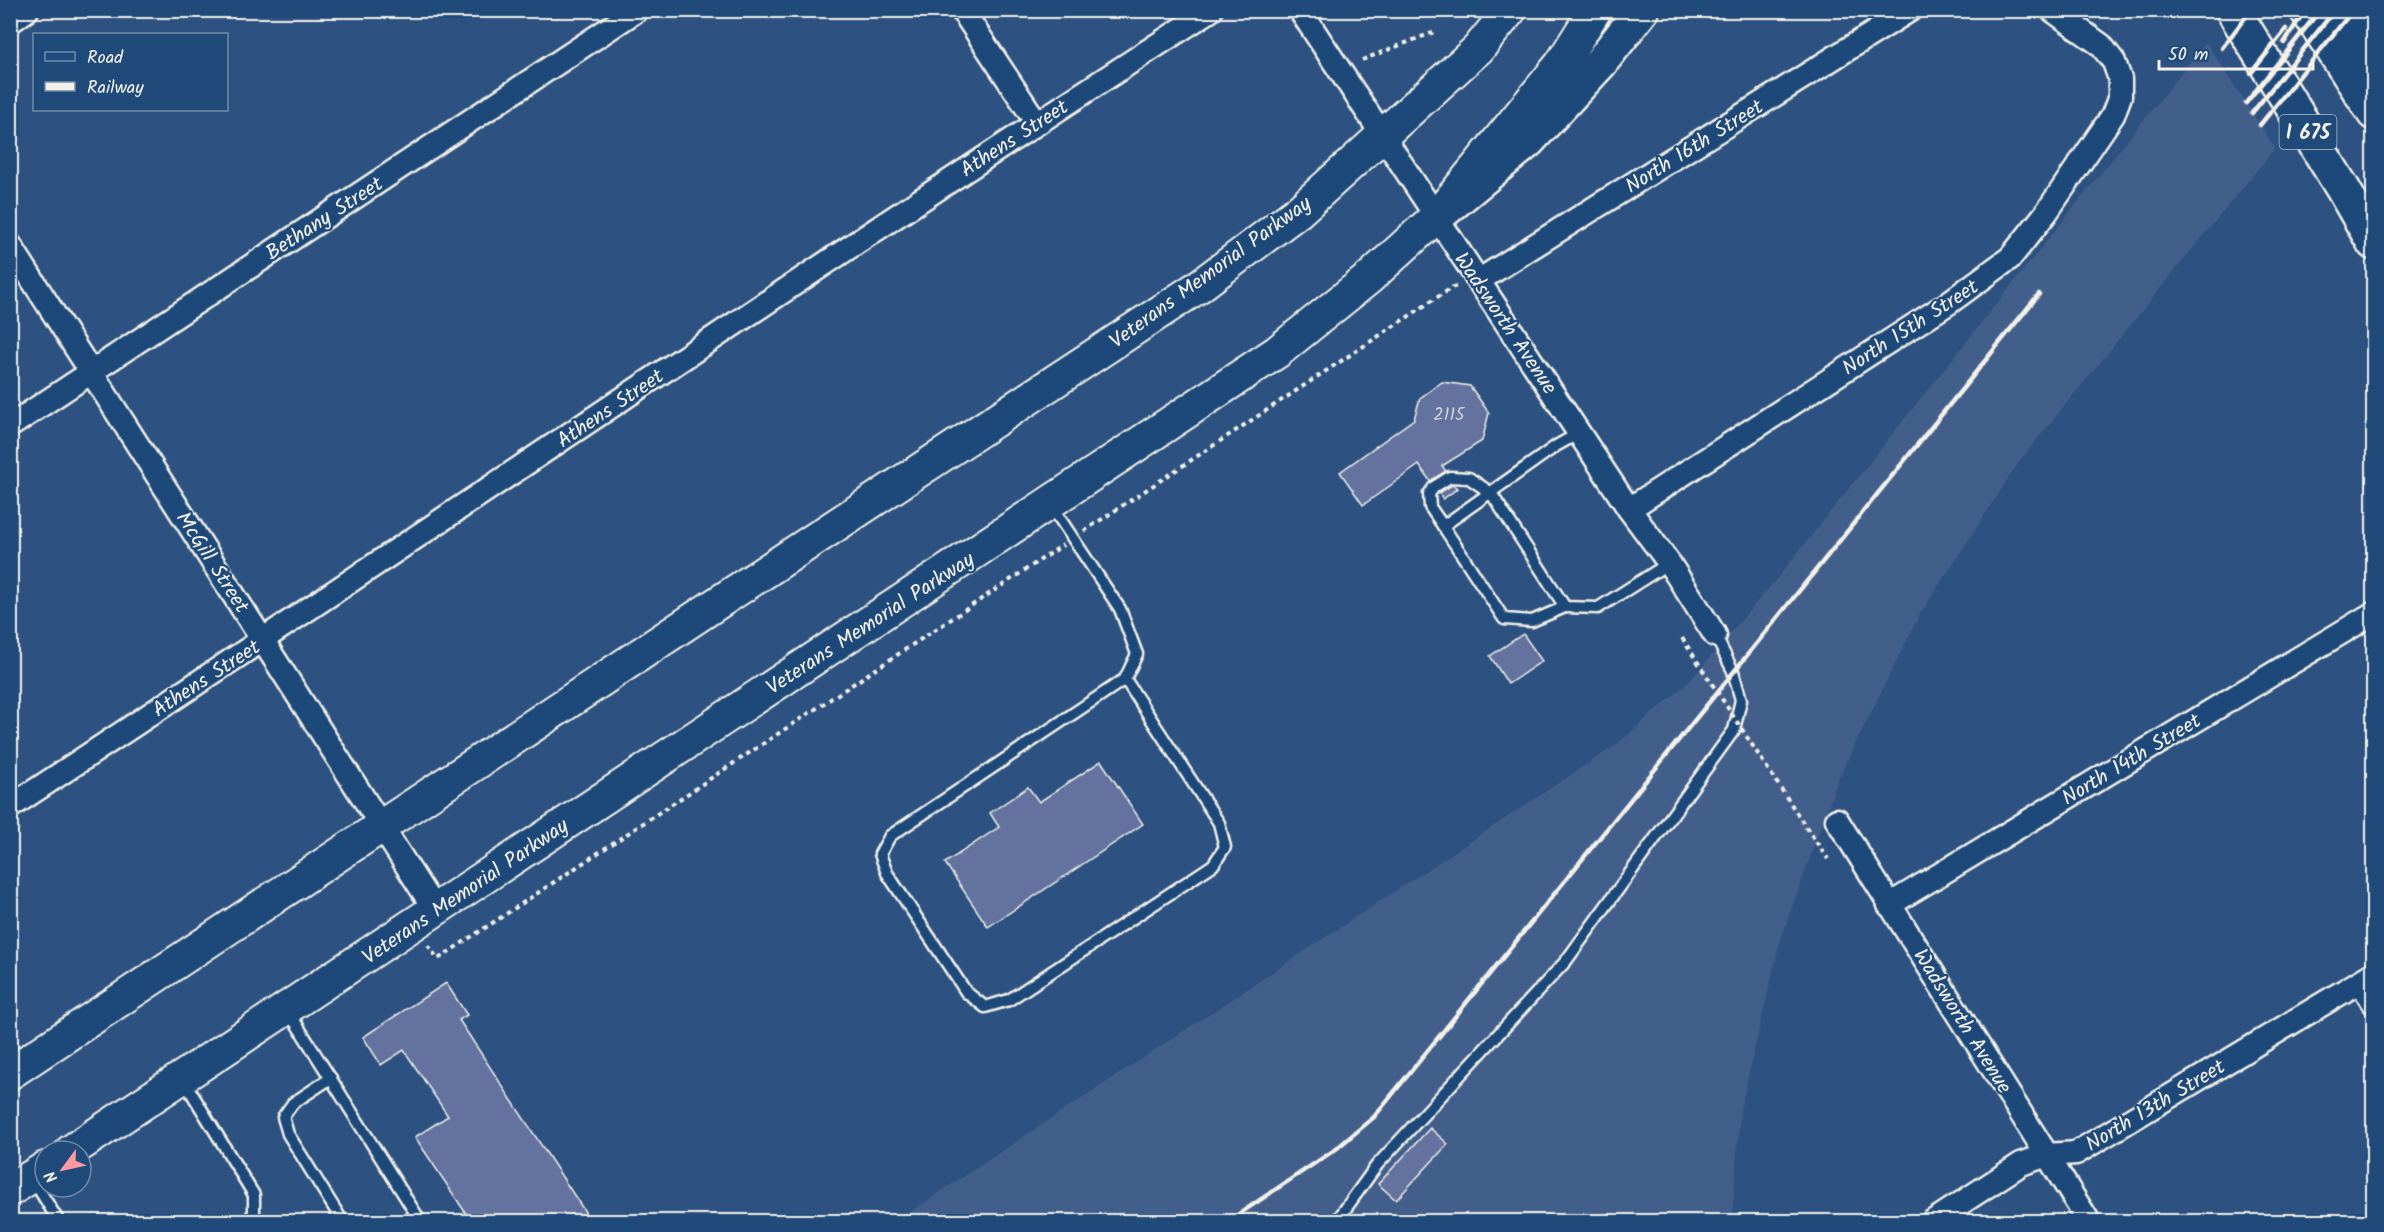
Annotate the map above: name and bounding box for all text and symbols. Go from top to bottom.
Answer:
legend [33,33,228,111]
scale bar [2159,33,2314,71]
text: 50 m [2168,41,2208,70]
text: Road [87,44,124,73]
text: Railway [87,74,144,103]
street label: Athens Street [954,91,1076,187]
street label: North 16th Street [1619,91,1771,203]
road number: I 675 [2280,115,2336,149]
street label: Bethany Street [259,168,391,270]
street label: Veterans Memorial Parkway [1103,188,1319,358]
street label: Wadsworth Avenue [1445,246,1565,402]
street label: North 15th Street [1836,271,1987,385]
street label: Athens Street [550,361,672,457]
house number: 2115 [1433,401,1466,430]
street label: McGill Street [166,505,258,621]
street label: Veterans Memorial Parkway [760,544,982,704]
street label: Athens Street [146,631,268,727]
street label: North 14th Street [2056,705,2209,815]
street label: Veterans Memorial Parkway [356,811,576,974]
street label: Wadsworth Avenue [1904,943,2020,1101]
street label: North 13th Street [2079,1051,2233,1161]
north arrow [33,1139,93,1199]
text: N [38,1165,65,1187]

